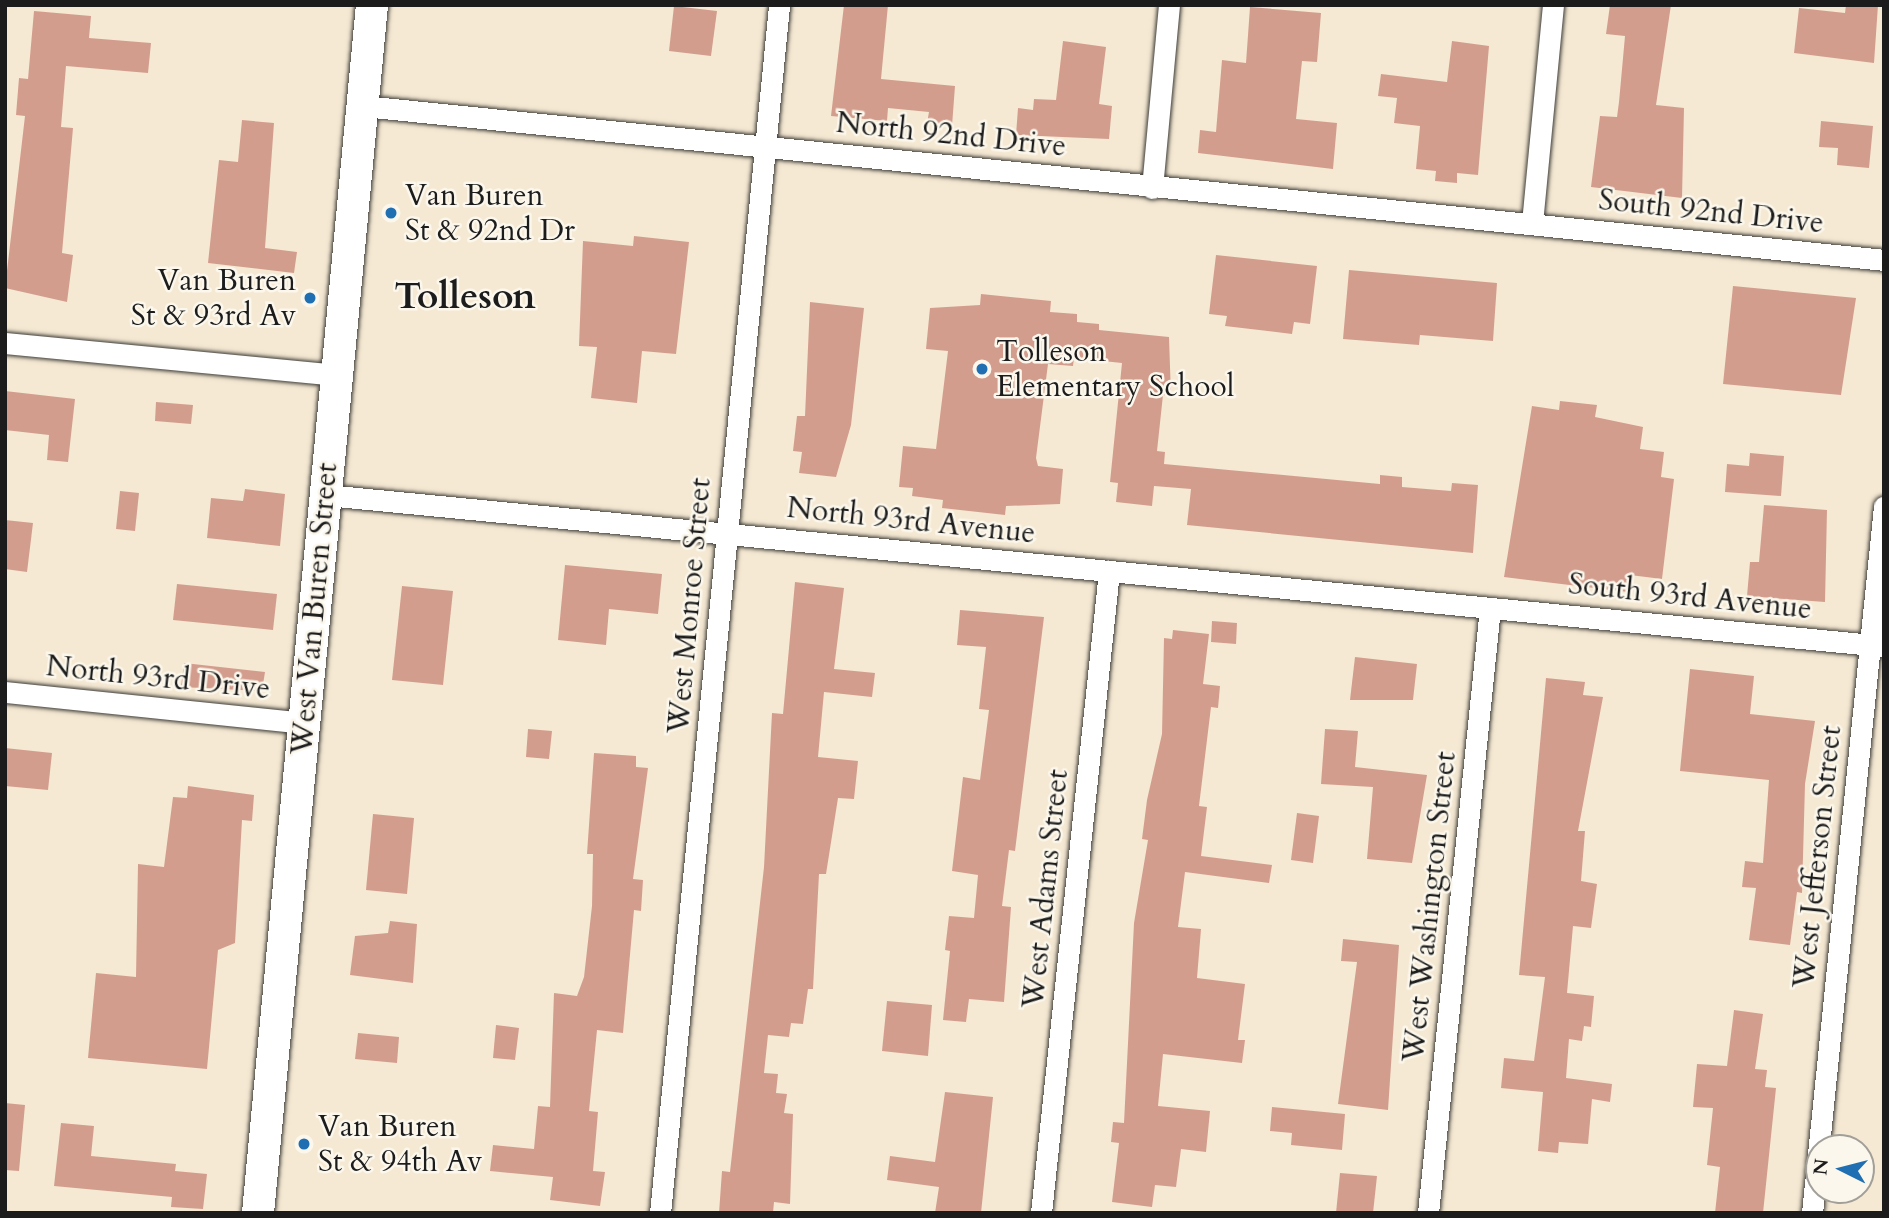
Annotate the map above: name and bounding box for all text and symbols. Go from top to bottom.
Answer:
street label: North 92nd Drive [834,105,1068,165]
place label: Van Buren St & 92nd Dr [405,178,575,248]
street label: South 92nd Drive [1597,182,1825,242]
marker: Van Buren St & 92nd Dr [383,205,399,221]
place label: Van Buren St & 93rd Av [131,263,296,334]
district label: Tolleson [394,274,536,318]
marker: Van Buren St & 93rd Av [302,290,318,306]
place label: Tolleson Elementary School [996,334,1234,404]
marker: Tolleson Elementary School [974,361,990,377]
street label: West Van Buren Street [284,461,346,757]
street label: West Monroe Street [661,476,719,736]
street label: North 93rd Avenue [785,490,1037,552]
street label: South 93rd Avenue [1566,566,1814,628]
street label: North 93rd Drive [44,648,272,708]
street label: West Jefferson Street [1786,724,1850,990]
street label: West Washington Street [1396,750,1464,1064]
street label: West Adams Street [1016,768,1076,1010]
place label: Van Buren St & 94th Av [318,1109,482,1180]
north arrow [1805,1134,1875,1204]
marker: Van Buren St & 94th Av [296,1136,312,1152]
text: N [1807,1157,1835,1177]

